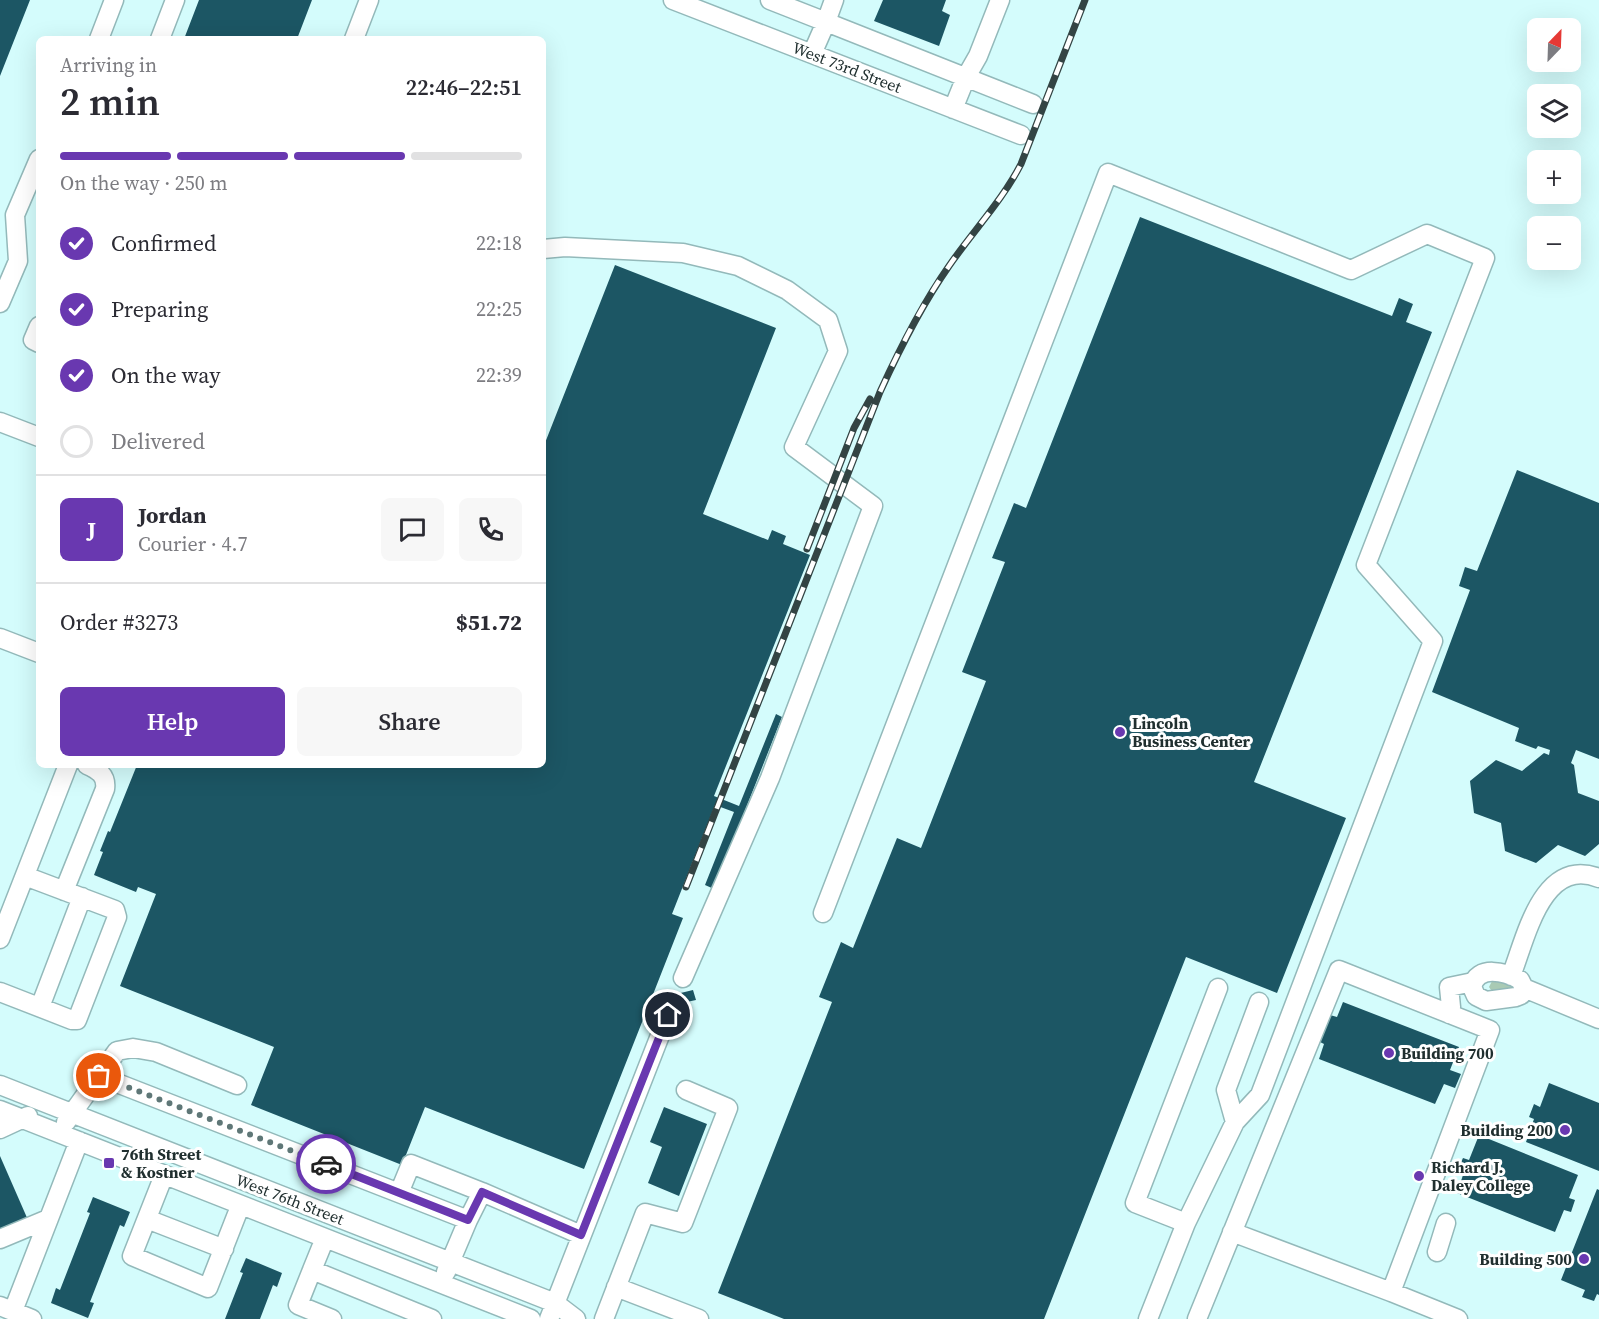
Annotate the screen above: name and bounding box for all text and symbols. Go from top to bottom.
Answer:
north arrow [1527,18,1581,72]
map controls [1527,18,1581,270]
street label: West 73rd Street [789,36,905,98]
text: Arriving in [60,51,157,79]
text: 22:46–22:51 [406,72,522,102]
text: 2 min [60,75,160,128]
button: layers [1527,84,1581,138]
button: + [1527,150,1581,204]
text: On the way · 250 m [60,169,227,197]
button: − [1527,216,1581,270]
icon: check [60,227,93,260]
text: Confirmed [111,228,216,258]
text: 22:18 [476,229,522,257]
icon: check [60,293,93,326]
text: Preparing [111,294,208,324]
text: 22:25 [476,295,522,323]
icon: check [60,359,93,392]
text: On the way [111,360,220,390]
text: 22:39 [476,361,522,389]
text: Delivered [111,426,205,456]
button: chat [381,498,444,561]
button: phone [459,498,522,561]
text: Jordan [138,500,206,530]
text: J [87,514,96,544]
text: Courier · 4.7 [138,530,247,558]
text: Order #3273 [60,607,178,637]
text: $51.72 [456,607,522,637]
button: Help [60,687,285,756]
button: Share [297,687,522,756]
place label: Lincoln Business Center [1132,712,1251,752]
marker: Lincoln Business Center [1113,725,1127,739]
pin [642,989,693,1040]
icon: home [651,998,684,1031]
place label: Building 700 [1401,1042,1494,1064]
marker: Building 700 [1382,1046,1396,1060]
pin [73,1050,124,1101]
icon: bag [82,1059,115,1092]
place label: Building 200 [1460,1119,1553,1141]
marker: Building 200 [1558,1123,1572,1137]
courier [296,1134,356,1194]
place label: 76th Street & Kostner [121,1143,201,1183]
icon: car [310,1148,343,1181]
marker: 76th Street & Kostner [102,1156,116,1170]
place label: Richard J. Daley College [1431,1156,1530,1196]
street label: West 76th Street [233,1168,348,1230]
marker: Richard J. Daley College [1412,1169,1426,1183]
place label: Building 500 [1479,1248,1572,1270]
marker: Building 500 [1577,1252,1591,1266]

